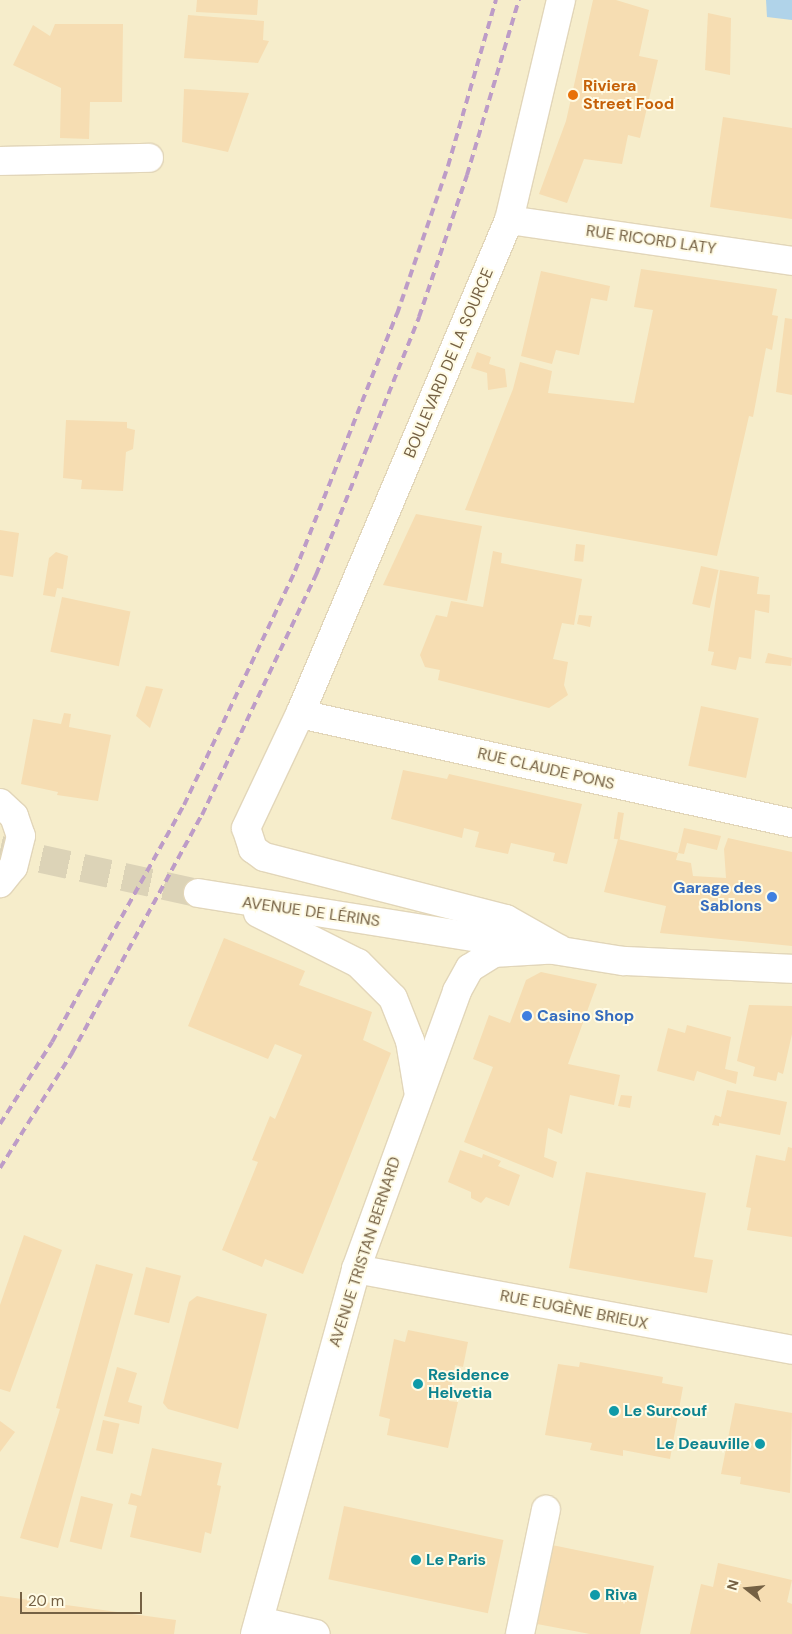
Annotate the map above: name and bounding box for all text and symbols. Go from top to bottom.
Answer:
place label: Riviera Street Food [583,76,674,114]
marker: Riviera Street Food [567,89,579,101]
street label: RUE RICORD LATY [585,221,717,259]
street label: BOULEVARD DE LA SOURCE [400,265,498,461]
street label: RUE CLAUDE PONS [476,744,616,794]
place label: Garage des Sablons [673,878,762,916]
marker: Garage des Sablons [766,891,778,903]
street label: AVENUE DE LÉRINS [241,893,381,931]
place label: Casino Shop [537,1006,634,1026]
marker: Casino Shop [521,1010,533,1022]
street label: AVENUE TRISTAN BERNARD [325,1154,405,1350]
street label: RUE EUGÈNE BRIEUX [498,1286,650,1334]
place label: Residence Helvetia [428,1365,509,1403]
marker: Residence Helvetia [412,1378,424,1390]
place label: Le Surcouf [624,1401,707,1421]
marker: Le Surcouf [608,1405,620,1417]
place label: Le Deauville [656,1434,750,1454]
marker: Le Deauville [754,1438,766,1450]
place label: Le Paris [426,1550,486,1570]
marker: Le Paris [410,1554,422,1566]
north arrow [722,1564,772,1614]
text: N [723,1577,743,1592]
scale bar [22,1582,145,1614]
place label: Riva [605,1585,637,1605]
marker: Riva [589,1589,601,1601]
text: 20 m [28,1591,64,1611]

